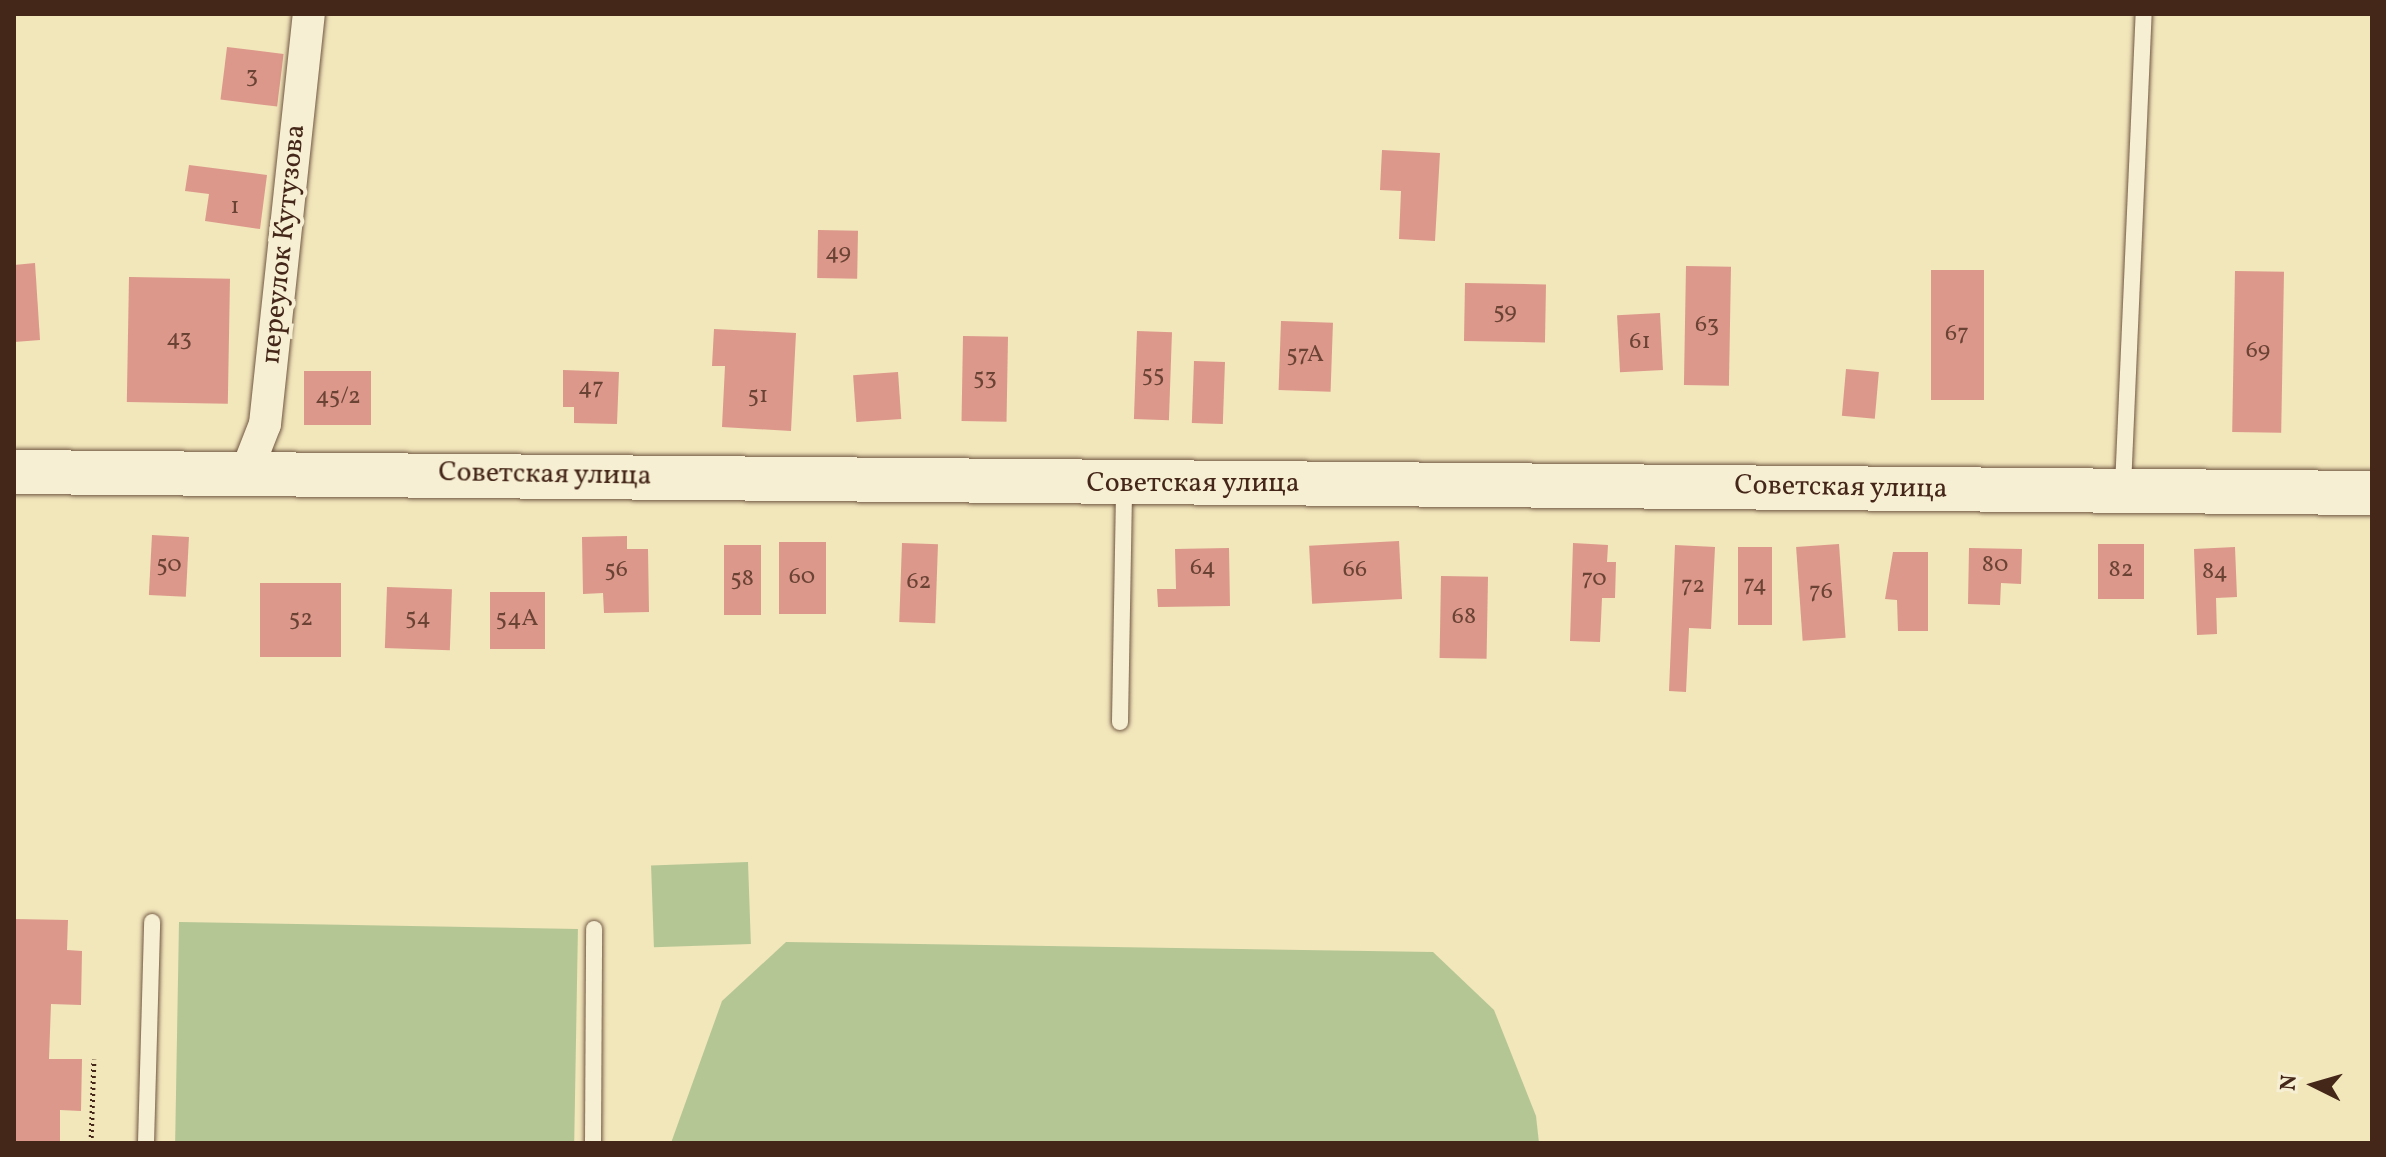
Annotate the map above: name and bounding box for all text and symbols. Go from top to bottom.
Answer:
house number: 3 [246,63,258,91]
street label: переулок Кутузова [255,123,313,365]
house number: 1 [230,194,240,222]
house number: 49 [825,240,851,268]
house number: 59 [1493,299,1517,327]
house number: 63 [1695,312,1719,340]
house number: 67 [1945,321,1969,349]
house number: 43 [166,326,192,354]
house number: 61 [1629,329,1651,357]
house number: 69 [2246,338,2270,366]
house number: 57А [1286,342,1324,370]
house number: 55 [1141,362,1165,390]
house number: 53 [973,365,997,393]
house number: 47 [578,375,604,403]
house number: 51 [748,383,768,411]
house number: 45/2 [315,384,361,412]
street label: Советская улица [438,456,652,494]
street label: Советская улица [1086,467,1300,501]
street label: Советская улица [1734,469,1948,507]
house number: 50 [156,552,182,580]
house number: 80 [1982,552,2008,580]
house number: 64 [1190,555,1216,583]
house number: 56 [604,557,628,585]
house number: 66 [1343,557,1367,585]
house number: 82 [2108,557,2134,585]
house number: 84 [2202,559,2228,587]
house number: 60 [789,564,815,592]
house number: 58 [730,566,754,594]
house number: 70 [1581,566,1607,594]
house number: 62 [906,569,932,597]
house number: 74 [1743,572,1767,600]
house number: 72 [1681,573,1705,601]
house number: 76 [1809,579,1833,607]
house number: 68 [1452,604,1476,632]
house number: 54 [405,605,431,633]
house number: 52 [289,606,313,634]
house number: 54А [496,606,538,634]
north arrow [2274,1045,2354,1125]
text: N [2273,1074,2306,1092]

